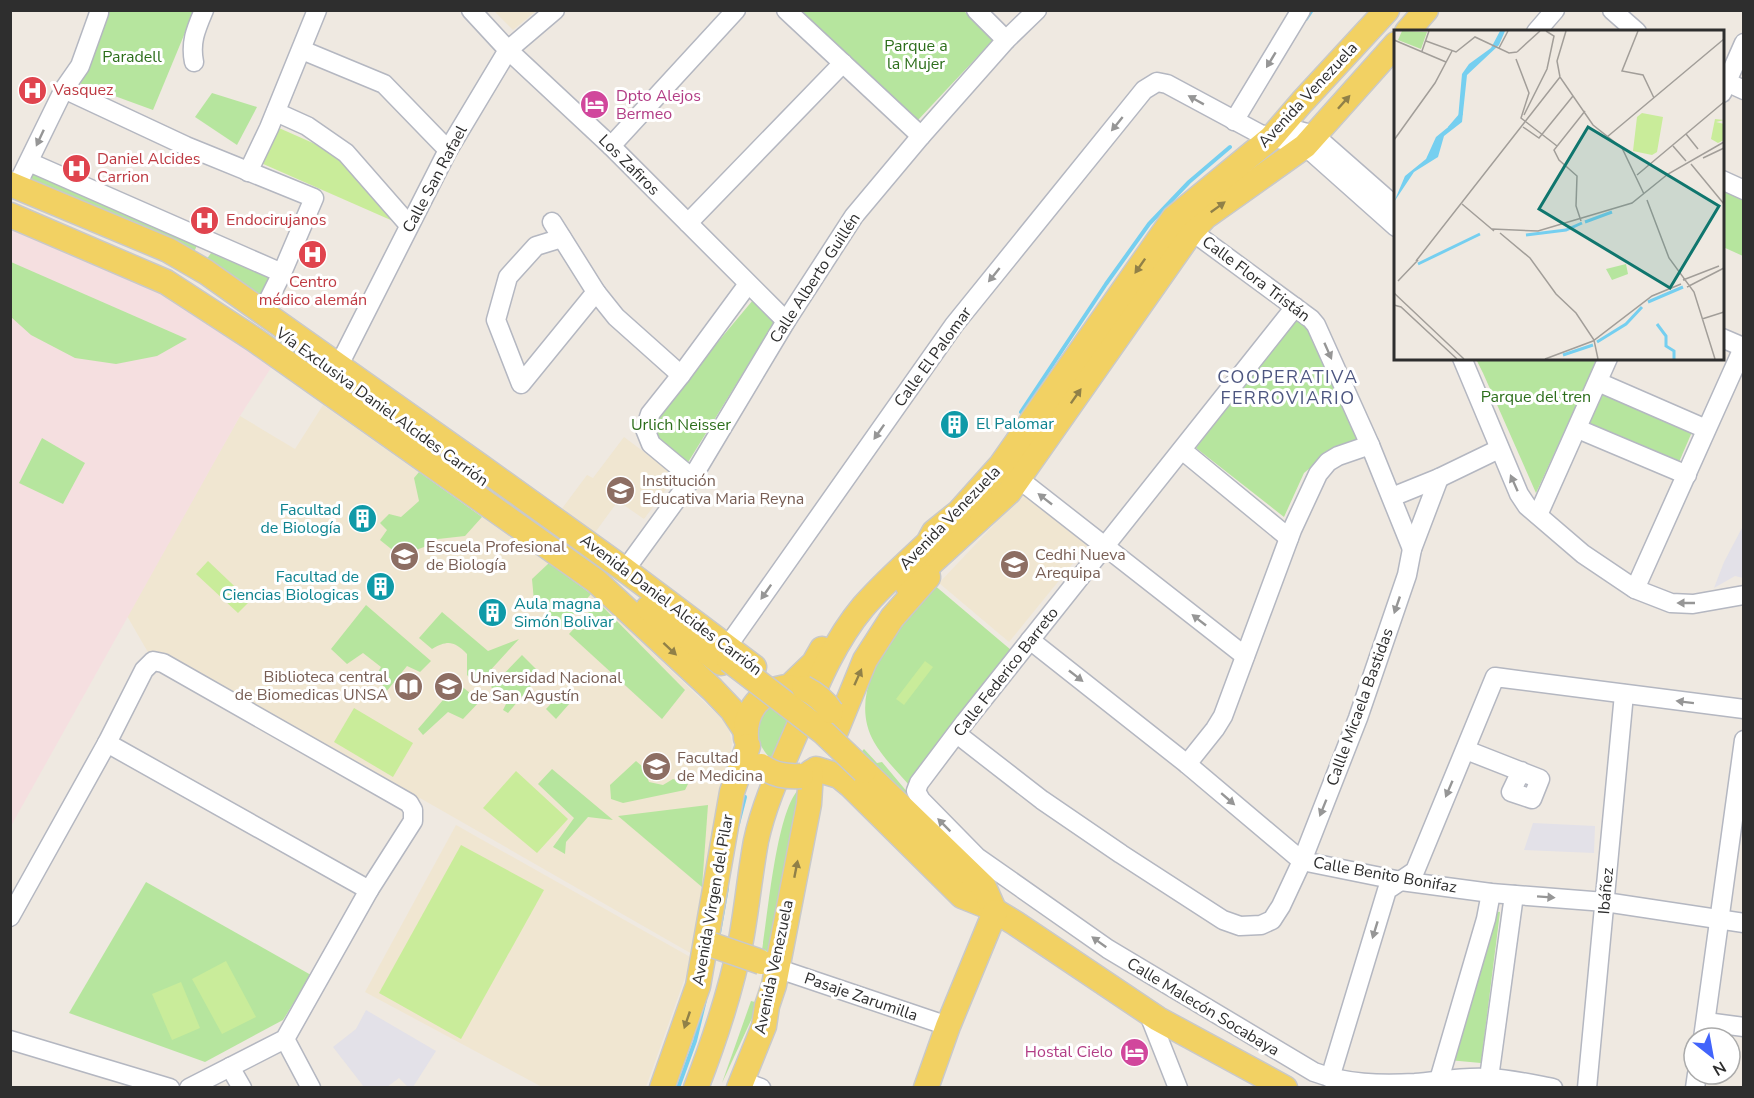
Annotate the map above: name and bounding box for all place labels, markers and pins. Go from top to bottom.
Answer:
hospital icon: Vasquez [16,74,48,106]
place label: Vasquez [52,79,113,101]
place label: Dpto Alejos Bermeo [616,85,701,125]
hotel icon: Dpto Alejos Bermeo [579,89,611,121]
place label: Daniel Alcides Carrion [97,148,201,188]
hospital icon: Daniel Alcides Carrion [60,152,92,184]
hospital icon: Endocirujanos [189,204,221,236]
place label: Endocirujanos [226,209,326,231]
hospital icon: Centro médico alemán [297,238,329,270]
place label: Centro médico alemán [259,271,367,311]
building icon: El Palomar [939,408,971,440]
place label: El Palomar [976,413,1054,435]
place label: Institución Educativa Maria Reyna [642,470,804,510]
school or university icon: Institución Educativa Maria Reyna [605,474,637,506]
place label: Facultad de Biología [261,499,341,539]
building icon: Facultad de Biología [346,503,378,535]
place label: Escuela Profesional de Biología [426,536,566,576]
school or university icon: Escuela Profesional de Biología [389,540,421,572]
place label: Cedhi Nueva Arequipa [1035,544,1126,584]
school or university icon: Cedhi Nueva Arequipa [998,548,1030,580]
place label: Facultad de Ciencias Biologicas [222,566,359,606]
building icon: Facultad de Ciencias Biologicas [364,570,396,602]
place label: Aula magna Simón Bolivar [514,593,614,633]
building icon: Aula magna Simón Bolivar [477,597,509,629]
place label: Biblioteca central de Biomedicas UNSA [235,666,388,706]
place label: Universidad Nacional de San Agustín [470,667,622,707]
library icon: Biblioteca central de Biomedicas UNSA [393,670,425,702]
school or university icon: Universidad Nacional de San Agustín [433,671,465,703]
place label: Facultad de Medicina [677,747,763,787]
school or university icon: Facultad de Medicina [640,751,672,783]
hotel icon: Hostal Cielo [1118,1036,1150,1068]
place label: Hostal Cielo [1025,1041,1113,1063]

